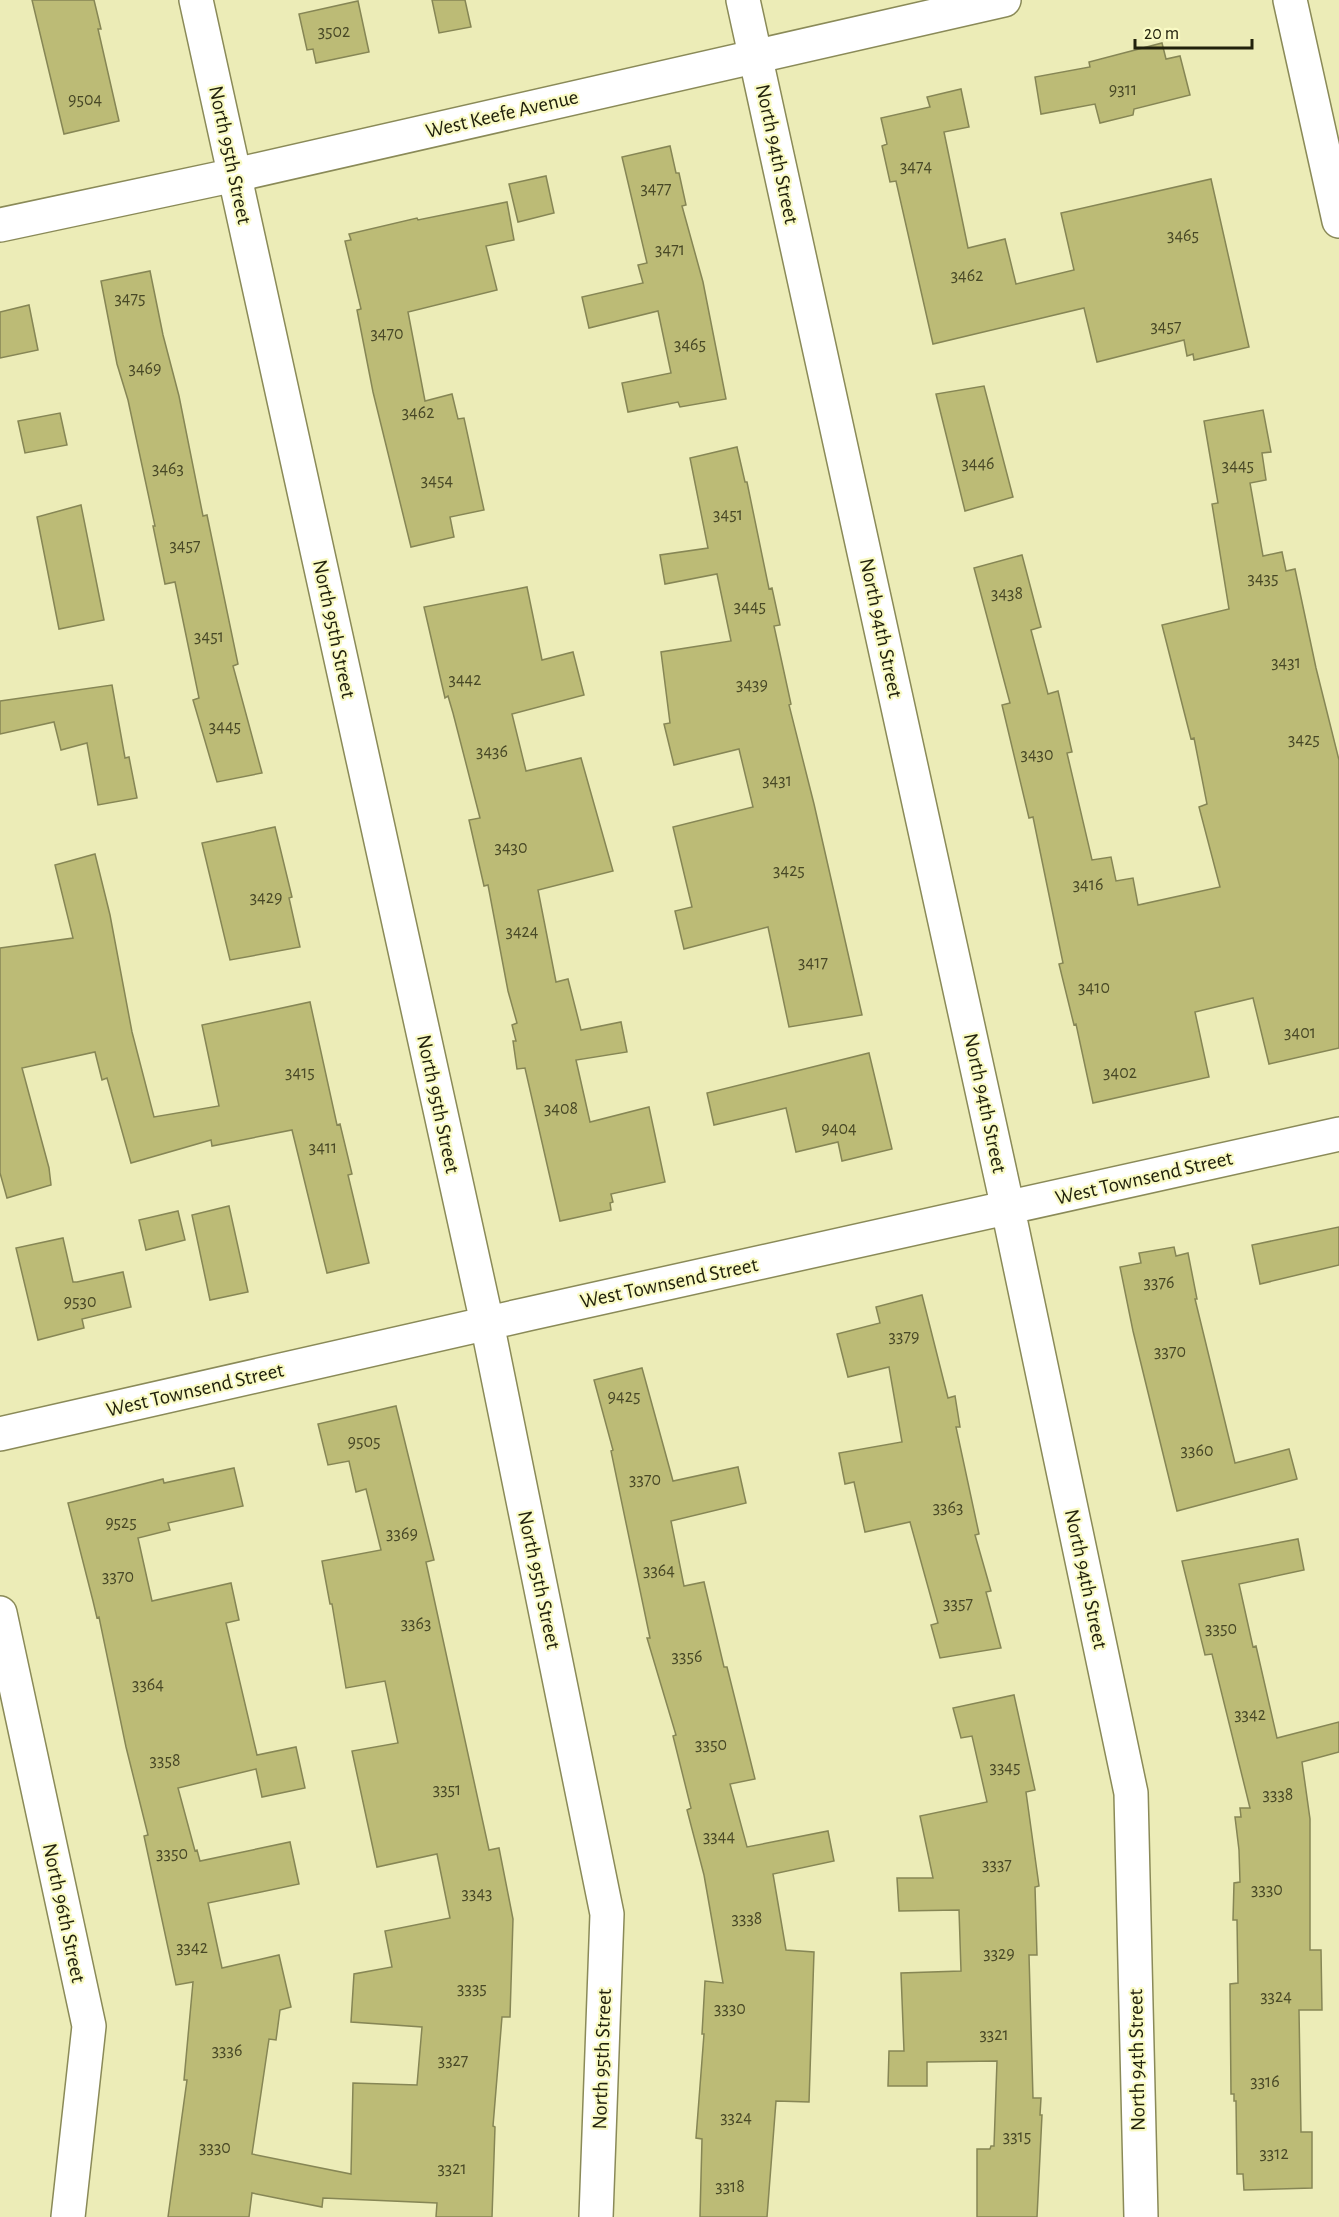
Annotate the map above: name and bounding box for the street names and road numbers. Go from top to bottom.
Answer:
street label: North 94th Street [752,82,802,226]
street label: North 95th Street [205,84,255,226]
street label: West Keefe Avenue [424,86,580,142]
street label: North 94th Street [856,556,906,700]
street label: North 95th Street [309,558,359,700]
street label: North 94th Street [960,1031,1010,1175]
street label: North 95th Street [413,1033,463,1175]
street label: West Townsend Street [1053,1147,1235,1209]
street label: West Townsend Street [578,1254,760,1312]
street label: West Townsend Street [104,1359,286,1421]
street label: North 94th Street [1061,1507,1111,1651]
street label: North 95th Street [514,1509,564,1651]
street label: North 96th Street [39,1841,89,1985]
street label: North 95th Street [589,1988,615,2130]
street label: North 94th Street [1125,1988,1149,2131]

